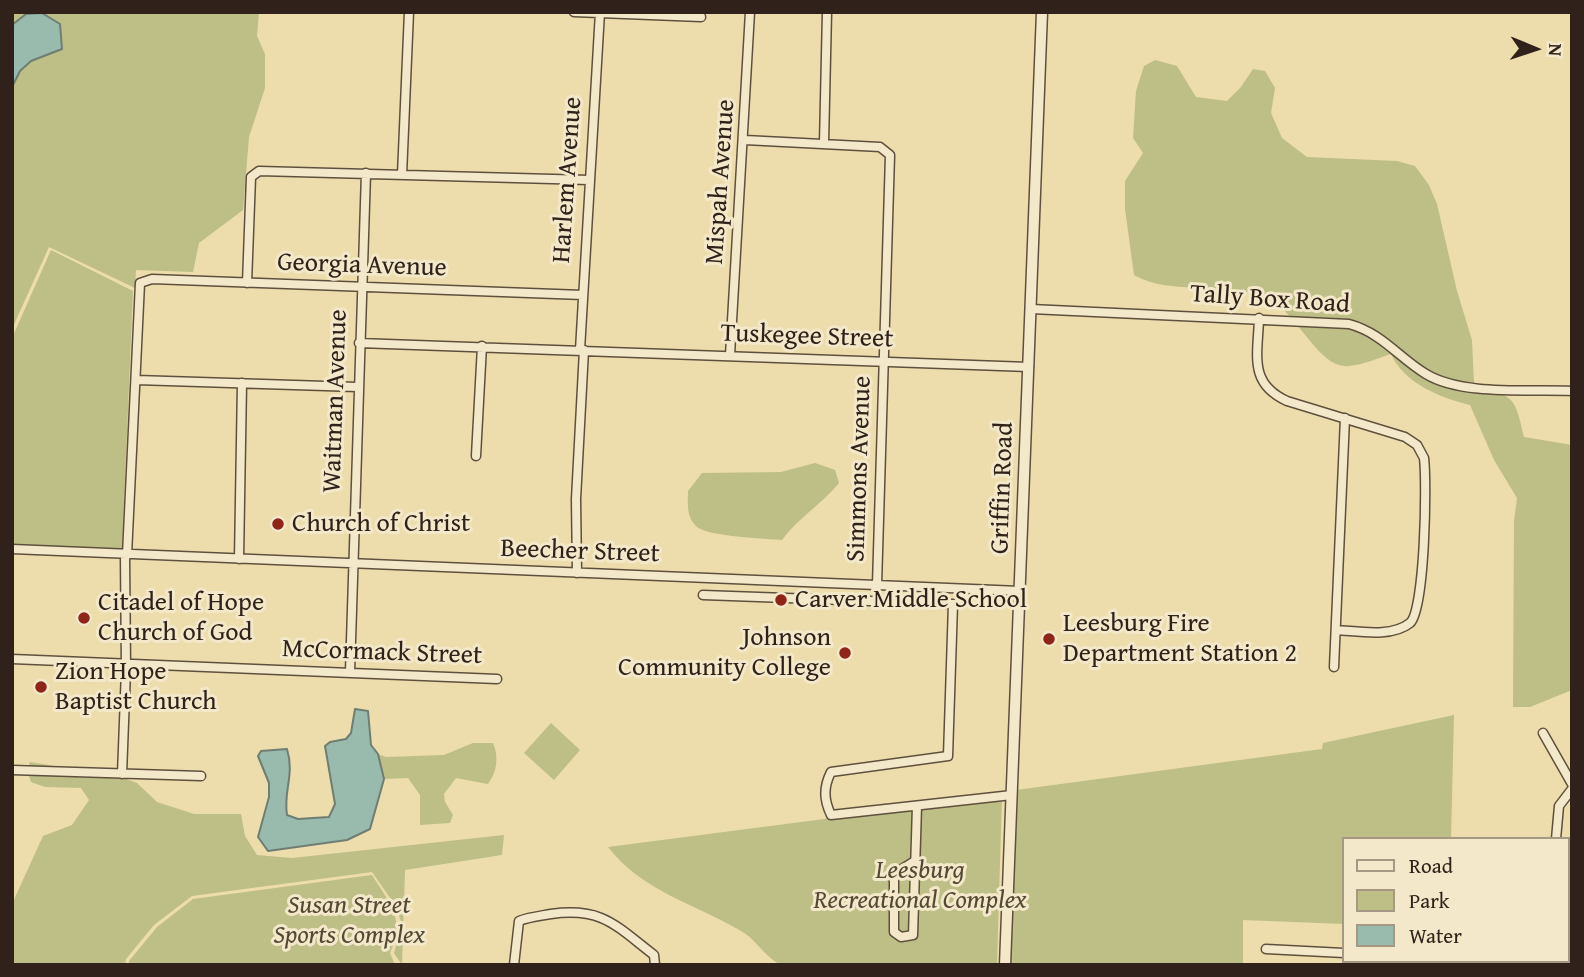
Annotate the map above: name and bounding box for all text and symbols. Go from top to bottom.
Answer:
north arrow [1500,14,1570,84]
text: N [1542,43,1570,57]
street label: Harlem Avenue [547,96,589,264]
street label: Mispah Avenue [700,98,742,266]
street label: Georgia Avenue [277,247,447,285]
street label: Tally Box Road [1189,279,1351,321]
street label: Waitman Avenue [317,309,355,493]
street label: Tuskegee Street [720,318,894,356]
street label: Simmons Avenue [841,375,879,563]
street label: Griffin Road [985,421,1021,555]
place label: Church of Christ [292,508,470,540]
marker: Church of Christ [270,516,286,532]
street label: Beecher Street [500,534,660,570]
place label: Carver Middle School [795,584,1027,616]
place label: Citadel of Hope Church of God [98,587,264,648]
marker: Carver Middle School [773,592,789,608]
place label: Leesburg Fire Department Station 2 [1063,608,1297,670]
marker: Citadel of Hope Church of God [76,610,92,626]
place label: Johnson Community College [618,622,831,684]
marker: Leesburg Fire Department Station 2 [1041,631,1057,647]
street label: McCormack Street [281,634,483,672]
marker: Johnson Community College [837,645,853,661]
place label: Zion Hope Baptist Church [55,656,217,718]
marker: Zion Hope Baptist Church [33,679,49,695]
legend [1342,837,1570,963]
text: Road [1409,850,1453,881]
park label: Leesburg Recreational Complex [814,855,1026,917]
text: Park [1409,885,1450,916]
park label: Susan Street Sports Complex [273,890,425,951]
text: Water [1409,920,1462,951]

